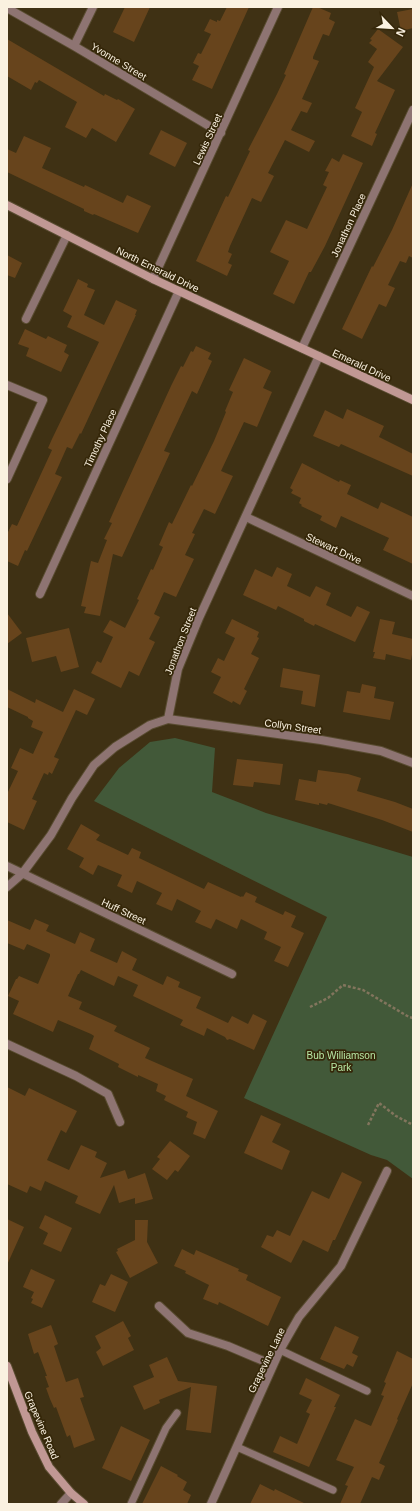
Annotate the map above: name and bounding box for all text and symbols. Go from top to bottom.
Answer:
north arrow [372,8,412,48]
text: N [394,26,408,38]
street label: Yvonne Street [89,41,149,82]
street label: Lewis Street [191,112,224,166]
street label: Jonathon Place [329,191,368,259]
street label: North Emerald Drive [115,245,201,294]
street label: Emerald Drive [331,347,393,384]
street label: Timothy Place [82,407,119,469]
street label: Stewart Drive [304,531,364,566]
street label: Jonathon Street [163,606,198,676]
street label: Collyn Street [264,717,322,736]
street label: Huff Street [100,896,148,927]
park label: Bub Williamson Park [307,1050,375,1073]
street label: Grapevine Lane [246,1325,287,1395]
street label: Grapevine Road [22,1390,61,1461]

